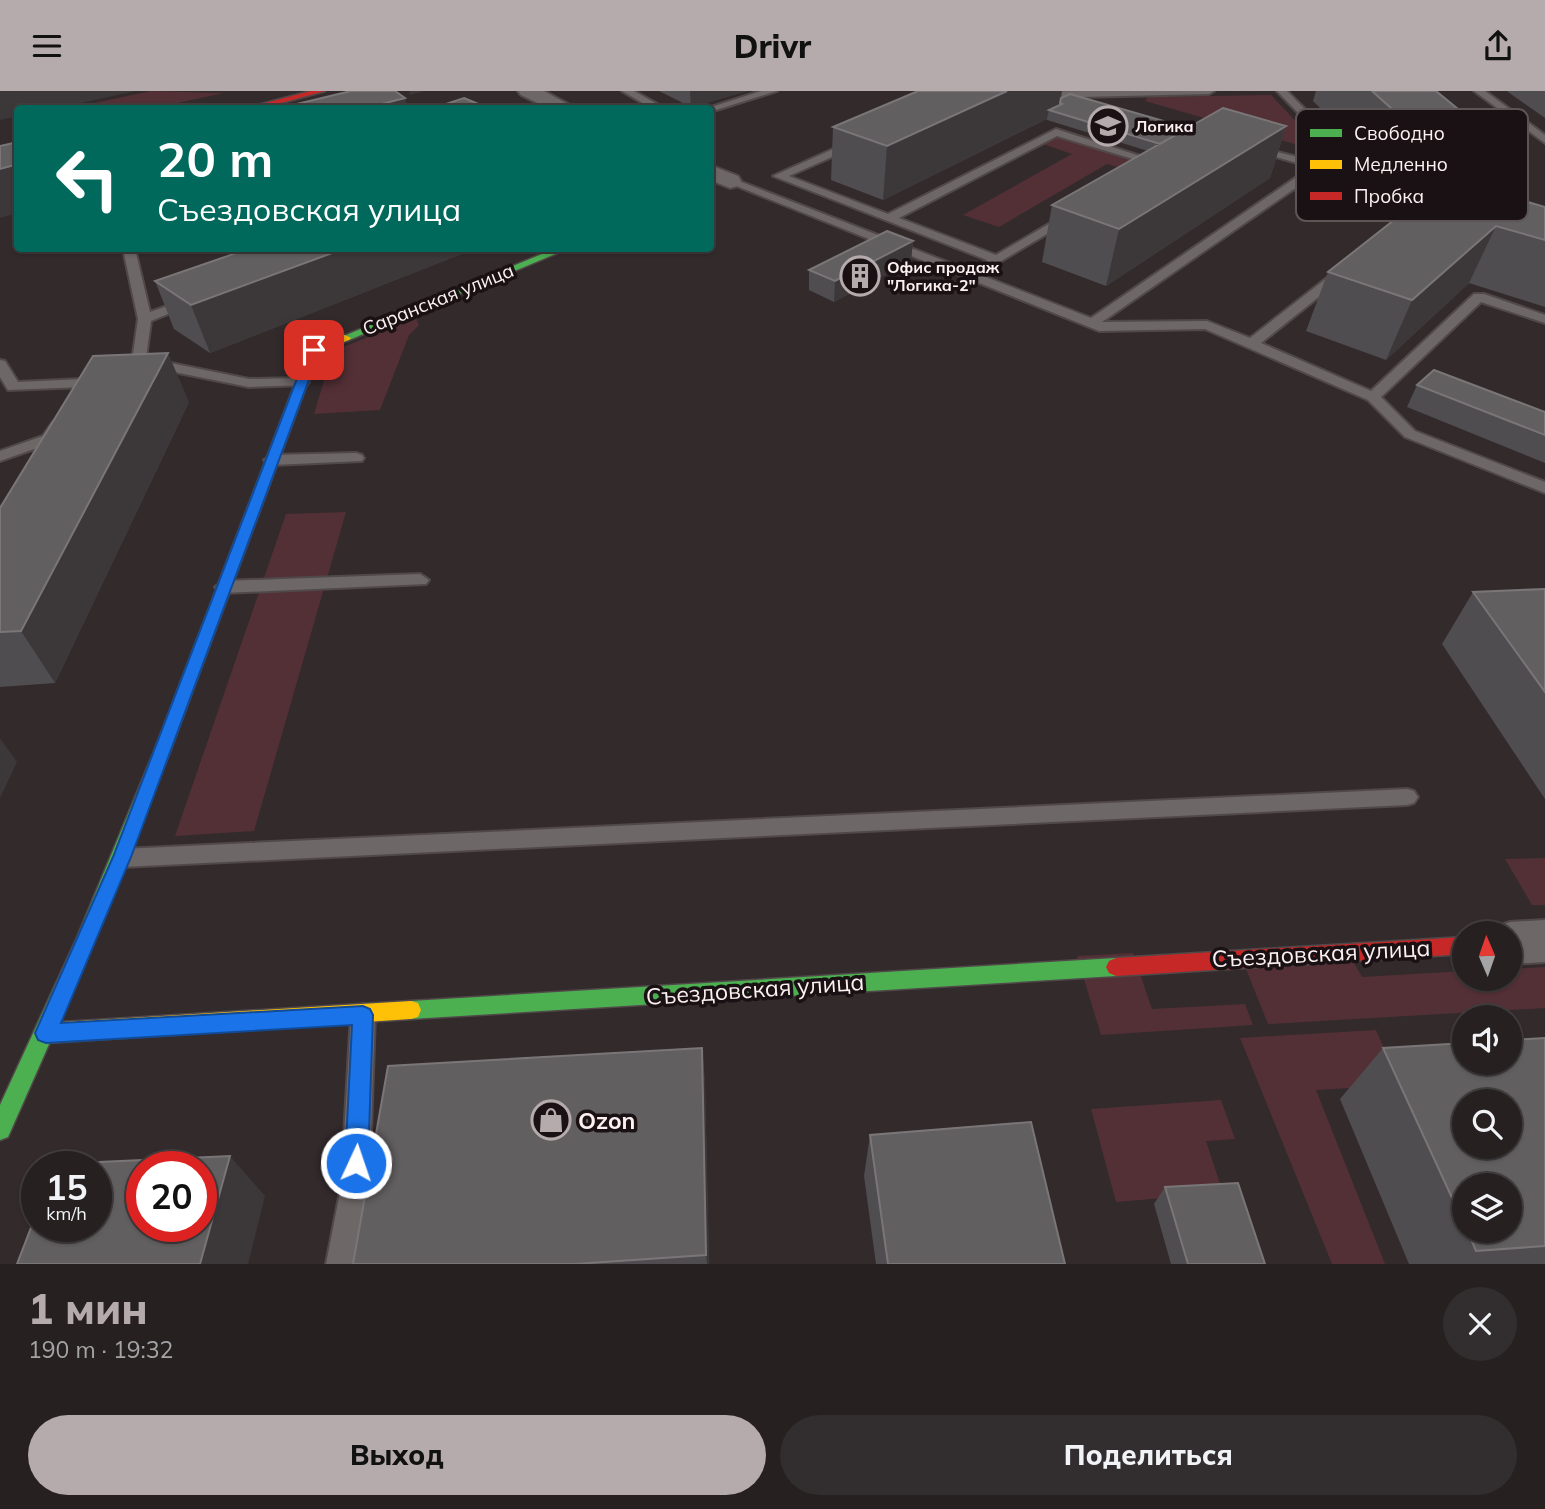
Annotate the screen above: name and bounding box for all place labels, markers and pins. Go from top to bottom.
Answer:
school or university icon: Логика [1087,105,1129,147]
place label: Логика [1135,116,1194,136]
building icon: Офис продаж "Логика-2" [839,255,881,297]
place label: Офис продаж "Логика-2" [887,257,1000,295]
pin [284,320,344,380]
shop icon: Ozon [530,1099,572,1141]
place label: Ozon [578,1106,635,1135]

